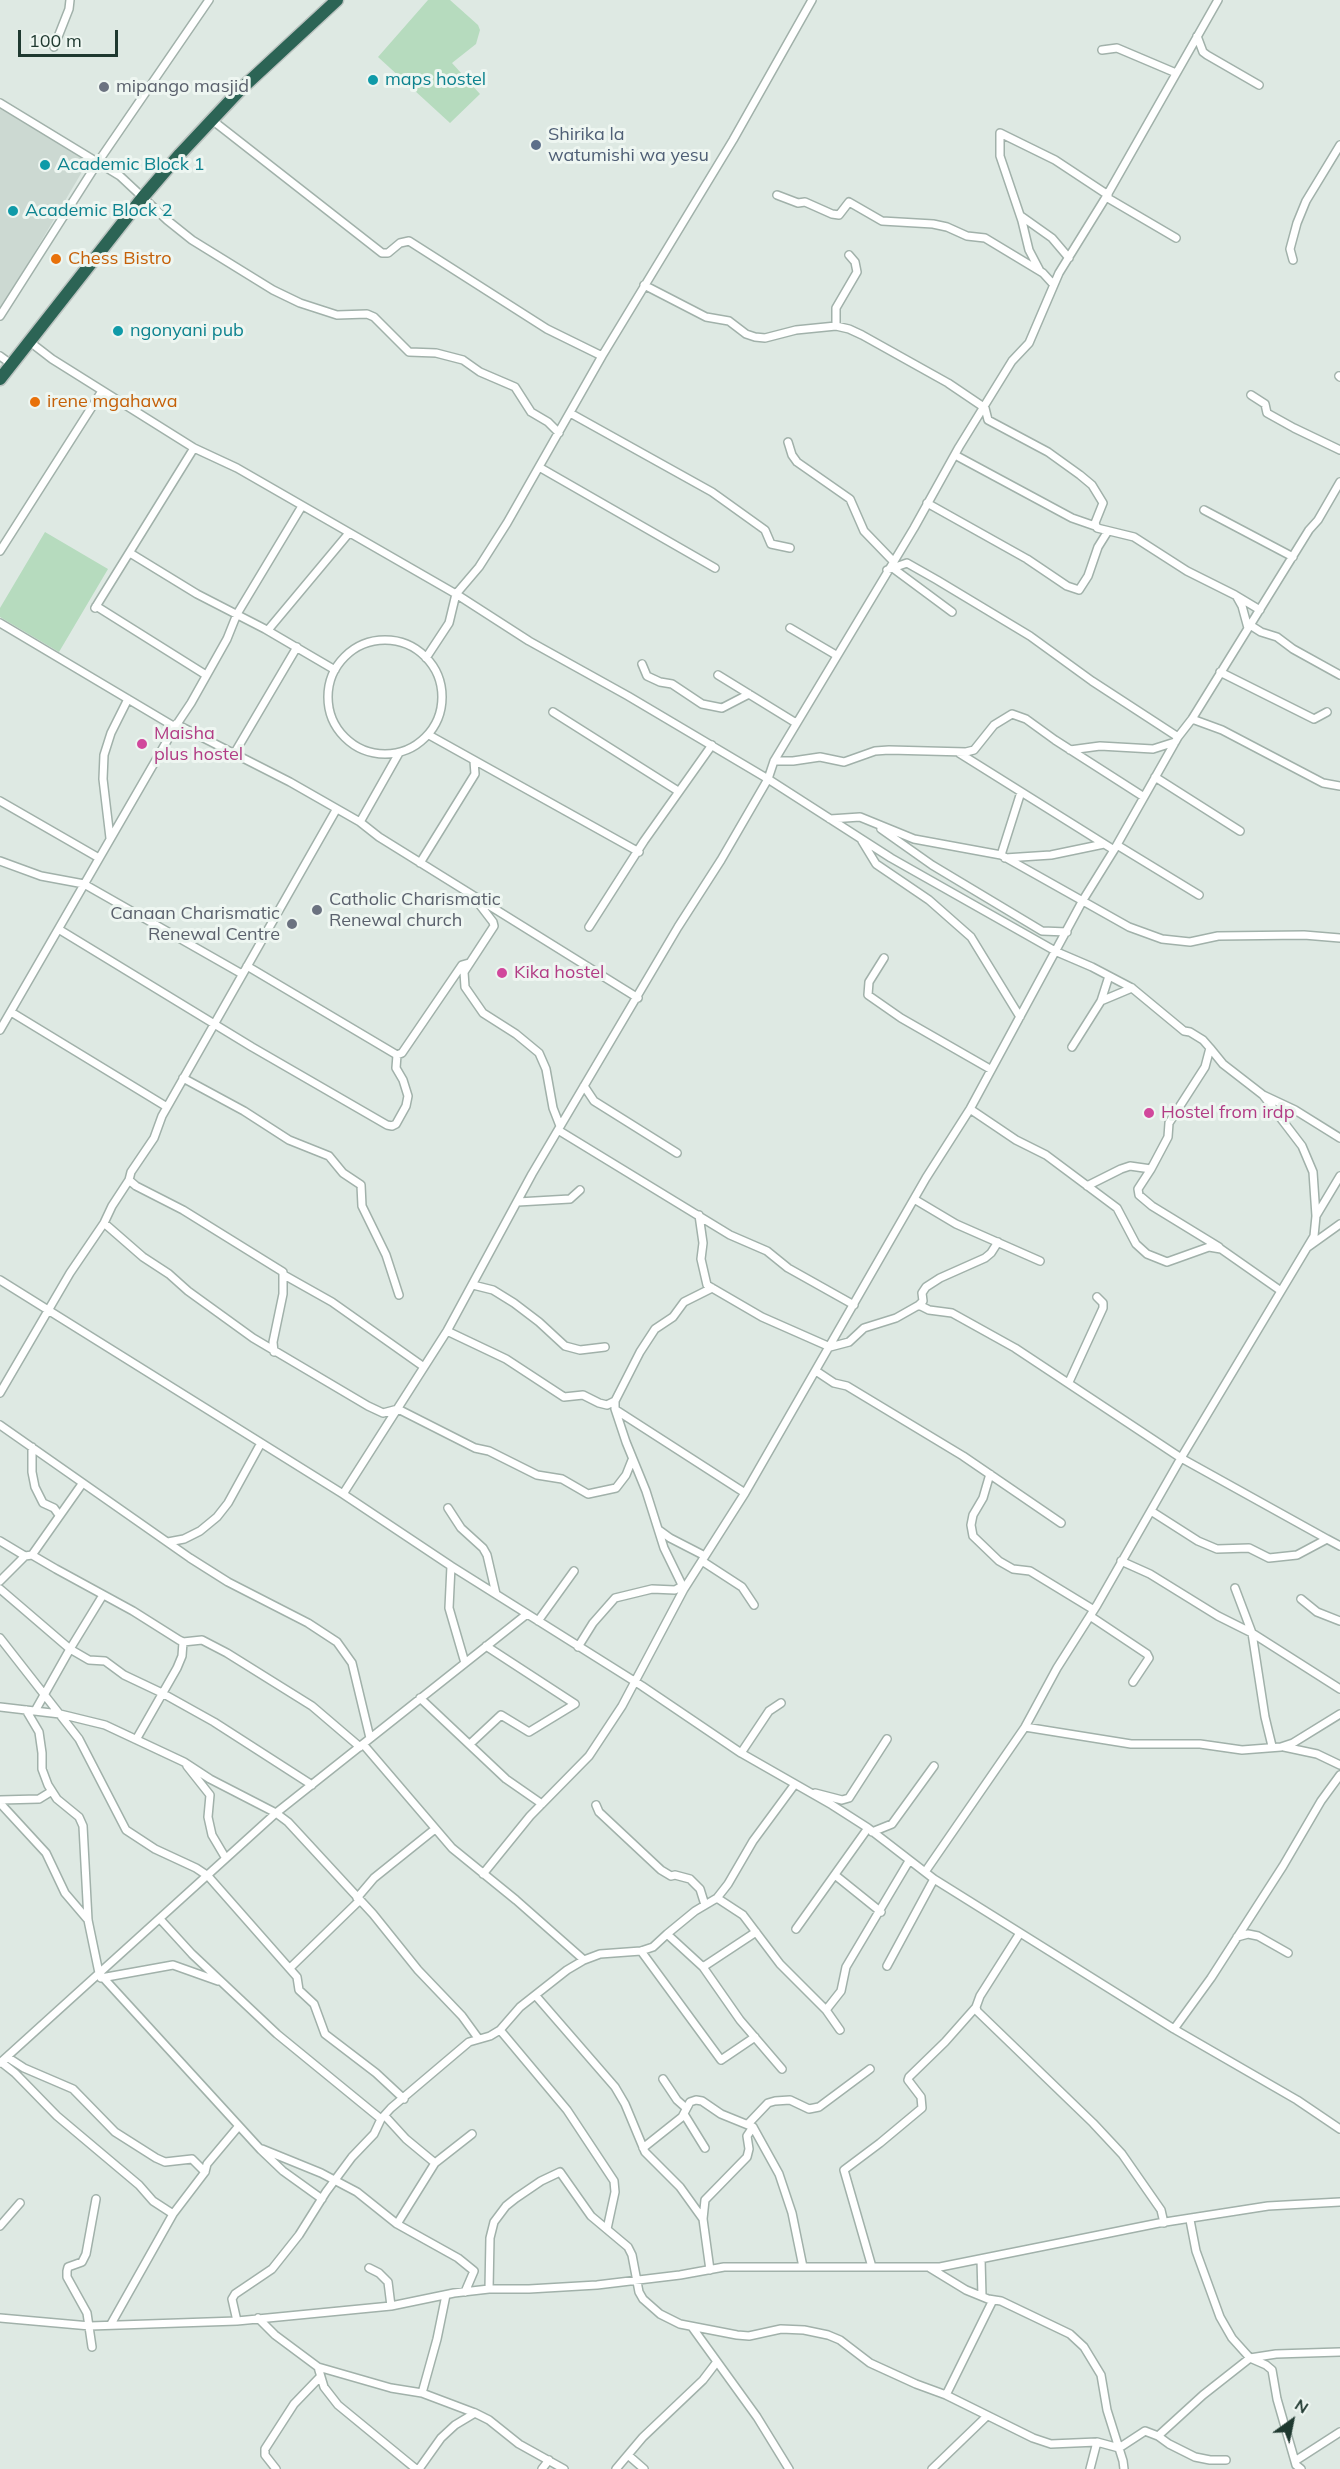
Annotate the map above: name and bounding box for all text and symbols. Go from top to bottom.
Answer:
scale bar [21,18,122,56]
text: 100 m [29,29,82,52]
place label: maps hostel [385,69,486,91]
marker: maps hostel [366,73,380,87]
place label: mipango masjid [116,76,249,98]
marker: mipango masjid [97,80,111,94]
place label: Shirika la watumishi wa yesu [548,124,709,166]
marker: Shirika la watumishi wa yesu [529,138,543,152]
place label: Academic Block 1 [57,154,205,176]
marker: Academic Block 1 [38,158,52,172]
place label: Academic Block 2 [25,200,173,222]
marker: Academic Block 2 [6,204,20,218]
place label: Chess Bistro [68,248,172,270]
marker: Chess Bistro [49,252,63,266]
place label: ngonyani pub [130,320,244,342]
marker: ngonyani pub [111,324,125,338]
place label: irene mgahawa [47,391,178,413]
marker: irene mgahawa [28,395,42,409]
place label: Maisha plus hostel [154,723,243,766]
marker: Maisha plus hostel [135,737,149,751]
place label: Catholic Charismatic Renewal church [329,889,501,932]
place label: Canaan Charismatic Renewal Centre [110,903,280,946]
marker: Catholic Charismatic Renewal church [310,903,324,917]
marker: Canaan Charismatic Renewal Centre [285,917,299,931]
place label: Kika hostel [514,962,604,984]
marker: Kika hostel [495,966,509,980]
place label: Hostel from irdp [1161,1102,1294,1124]
marker: Hostel from irdp [1142,1106,1156,1120]
north arrow [1262,2391,1322,2451]
text: N [1291,2394,1312,2418]

